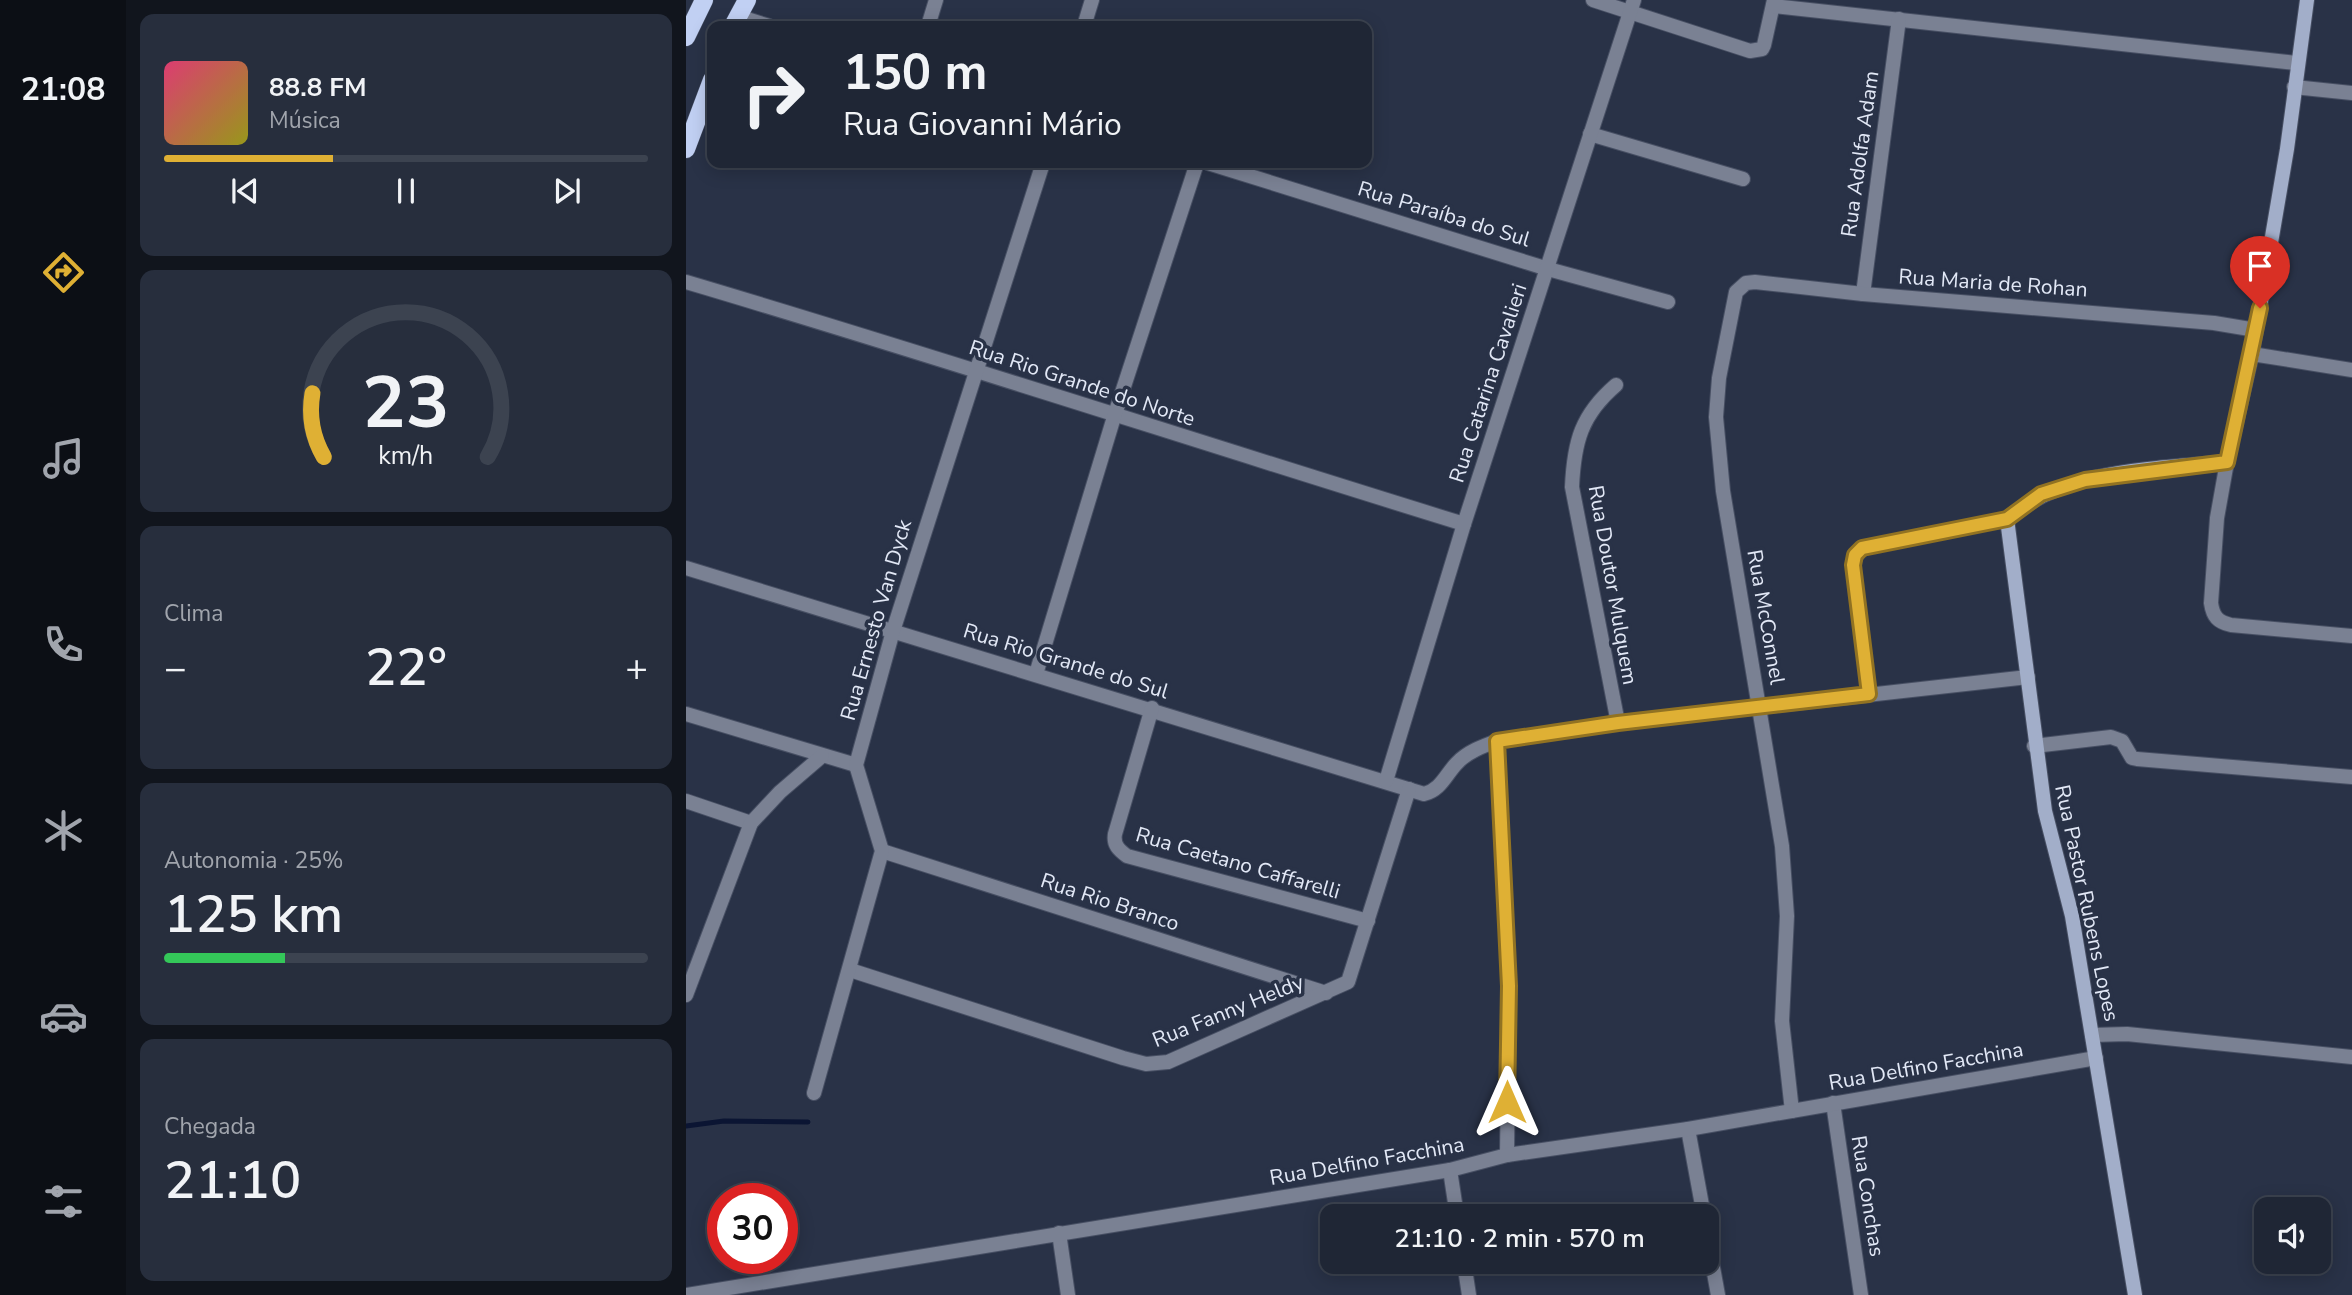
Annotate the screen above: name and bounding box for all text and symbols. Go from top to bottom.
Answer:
text: 150 m [843,39,987,106]
icon: right [728,49,819,140]
text: 21:08 [21,68,105,111]
street label: Rua Adolfa Adam [1834,69,1886,239]
text: 88.8 FM [269,70,366,105]
text: Rua Giovanni Mário [843,103,1122,146]
text: Música [269,105,341,136]
icon: previous [226,172,264,210]
icon: pause [387,172,425,210]
icon: next [548,172,586,210]
street label: Rua Paraíba do Sul [1354,174,1534,254]
pin [2230,236,2290,308]
icon: arrive [2241,247,2279,285]
icon: directions [39,248,88,297]
street label: Rua Maria de Rohan [1897,262,2089,304]
street label: Rua Catarina Cavalieri [1443,280,1533,486]
street label: Rua Rio Grande do Norte [965,333,1199,433]
text: 23 [362,354,450,454]
icon: music [39,434,88,483]
text: km/h [378,439,434,473]
street label: Rua Doutor Mulquem [1582,483,1644,687]
street label: Rua Ernesto Van Dyck [834,516,918,724]
street label: Rua McConnel [1740,547,1792,687]
text: Clima [164,598,224,629]
street label: Rua Rio Grande do Sul [960,616,1173,706]
icon: phone [39,620,88,669]
text: 22° [365,632,447,703]
text: − [164,643,187,694]
text: + [625,643,648,694]
street label: Rua Pastor Rubens Lopes [2048,782,2126,1024]
icon: climate [39,806,88,855]
street label: Rua Caetano Caffarelli [1133,820,1343,906]
text: Autonomia · 25% [164,845,344,876]
street label: Rua Rio Branco [1037,866,1183,938]
text: 125 km [164,879,343,950]
street label: Rua Fanny Heldy [1148,968,1308,1054]
icon: car [39,992,88,1041]
street label: Rua Delfino Facchina [1826,1035,2026,1097]
position arrow [1470,1065,1544,1139]
text: Chegada [164,1111,256,1142]
street label: Rua Delfino Facchina [1267,1130,1467,1192]
street label: Rua Conchas [1845,1133,1891,1259]
text: 21:10 [164,1145,301,1216]
icon: filters [39,1177,88,1226]
speed limit sign: 30 [707,1183,798,1274]
map controls [2254,1197,2331,1274]
button: sound [2254,1197,2331,1274]
text: 21:10 · 2 min · 570 m [1394,1221,1645,1256]

